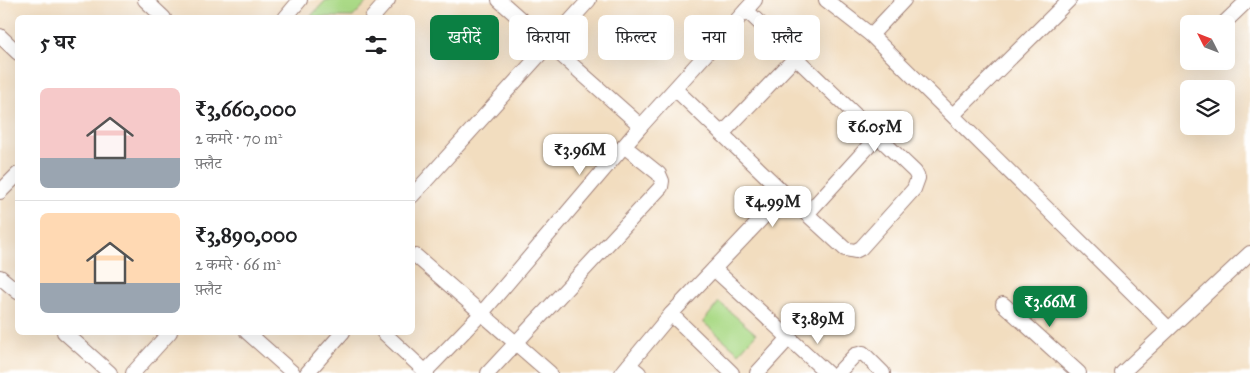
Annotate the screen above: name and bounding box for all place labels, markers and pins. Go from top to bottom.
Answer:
pin: ₹6.05M [834,110,916,153]
pin: ₹3.96M [539,134,621,176]
pin: ₹4.99M [732,186,814,228]
pin: ₹3.66M [1009,286,1091,328]
pin: ₹3.89M [777,302,859,345]

